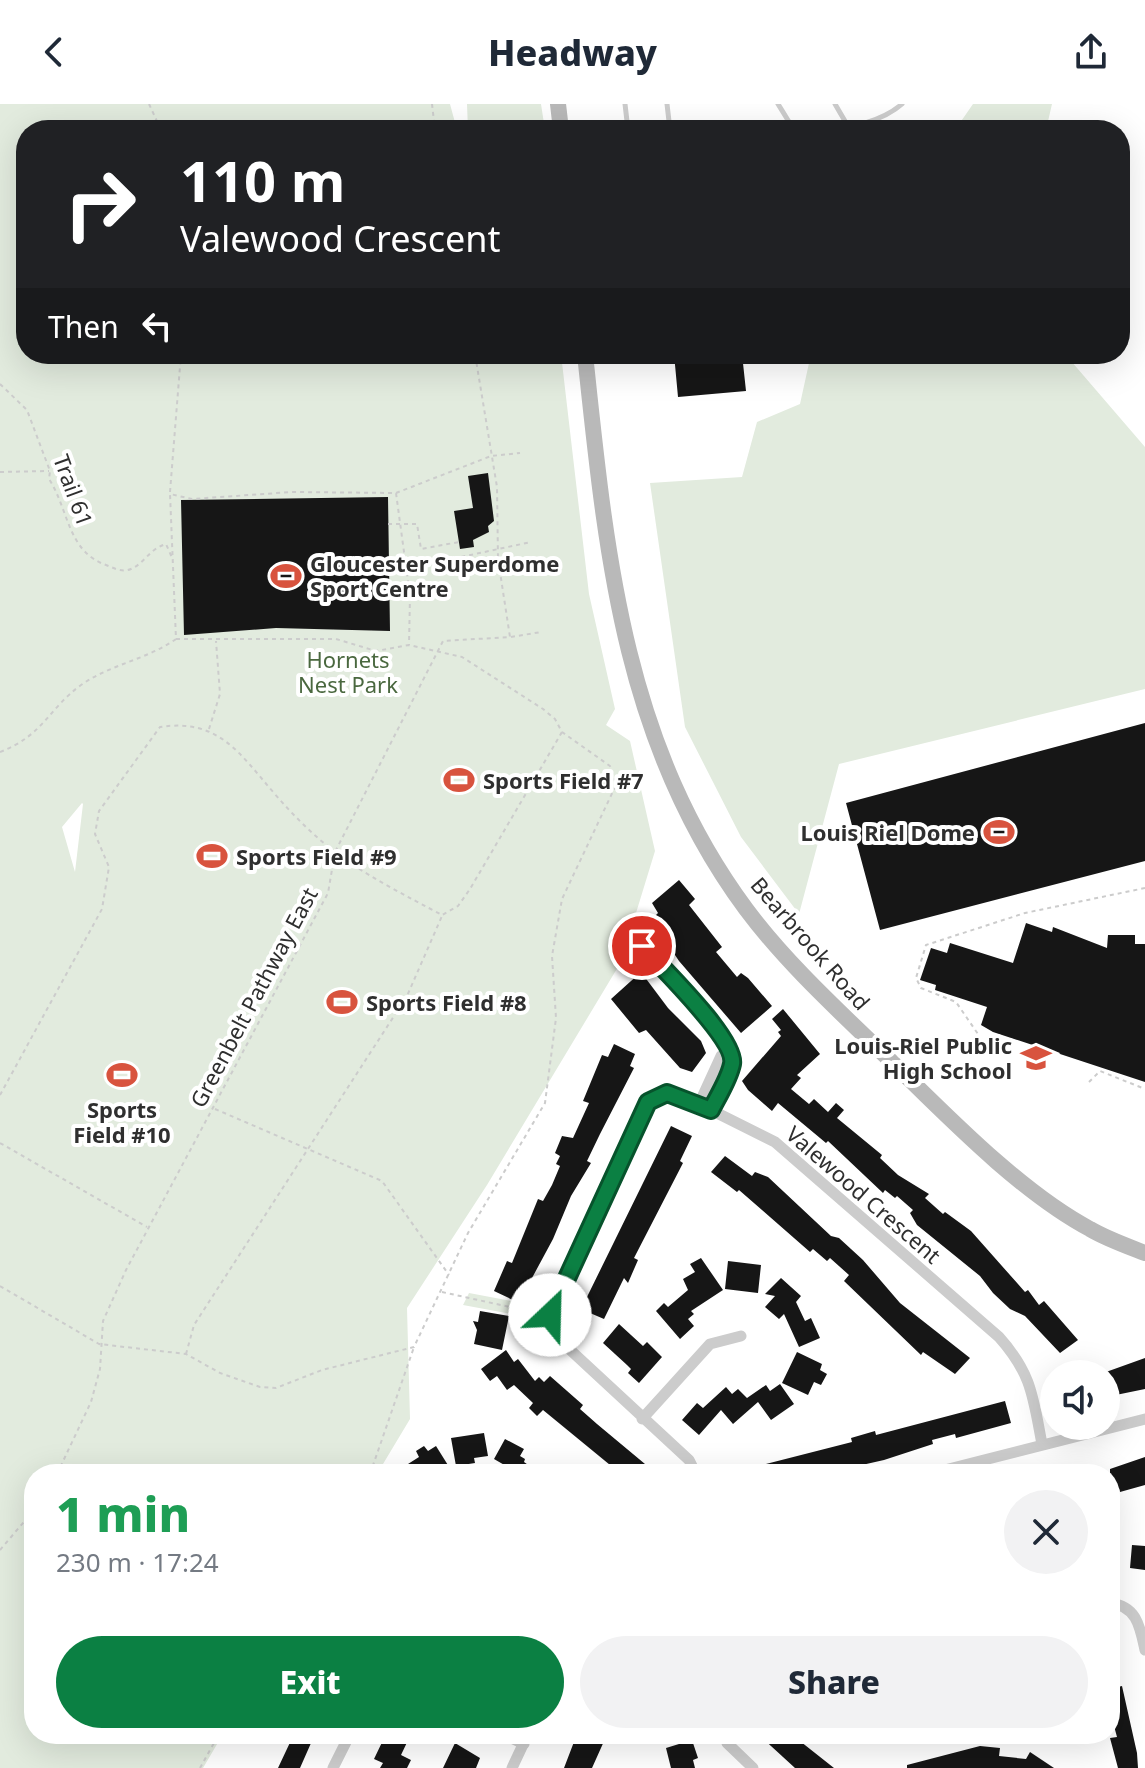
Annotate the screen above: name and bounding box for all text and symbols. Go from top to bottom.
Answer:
text: Headway [488,28,657,77]
icon: back [32,30,76,74]
icon: share [1069,30,1113,74]
text: 110 m [180,142,345,218]
icon: right [48,152,152,256]
text: Valewood Crescent [180,214,501,263]
icon: left [135,304,179,348]
text: Then [48,306,119,347]
street label: Trail 61 [47,450,101,530]
place label: Gloucester Superdome Sport Centre [310,548,559,603]
sports icon: Gloucester Superdome Sport Centre [269,559,303,593]
park label: Hornets Nest Park [298,644,398,699]
sports icon: Sports Field #7 [442,763,476,797]
place label: Sports Field #7 [483,765,644,795]
sports icon: Louis Riel Dome [982,815,1016,849]
place label: Louis Riel Dome [800,817,975,847]
sports icon: Sports Field #9 [195,839,229,873]
place label: Sports Field #9 [236,841,397,871]
street label: Bearbrook Road [745,870,877,1016]
street label: Greenbelt Pathway East [182,882,324,1112]
pin [608,912,676,980]
icon: arrive [620,924,664,968]
sports icon: Sports Field #8 [325,985,359,1019]
place label: Sports Field #8 [366,987,527,1017]
place label: Louis-Riel Public High School [834,1030,1012,1085]
school or university icon: Louis-Riel Public High School [1019,1041,1053,1075]
sports icon: Sports Field #10 [105,1058,139,1092]
place label: Sports Field #10 [73,1094,171,1149]
street label: Valewood Crescent [780,1118,948,1270]
position arrow [508,1273,592,1357]
map controls [1040,1360,1120,1440]
button: sound [1040,1360,1120,1440]
text: 1 min [56,1481,190,1546]
button: close [1004,1490,1088,1574]
text: 230 m · 17:24 [56,1544,219,1580]
button: Exit [56,1636,564,1728]
button: Share [580,1636,1088,1728]

